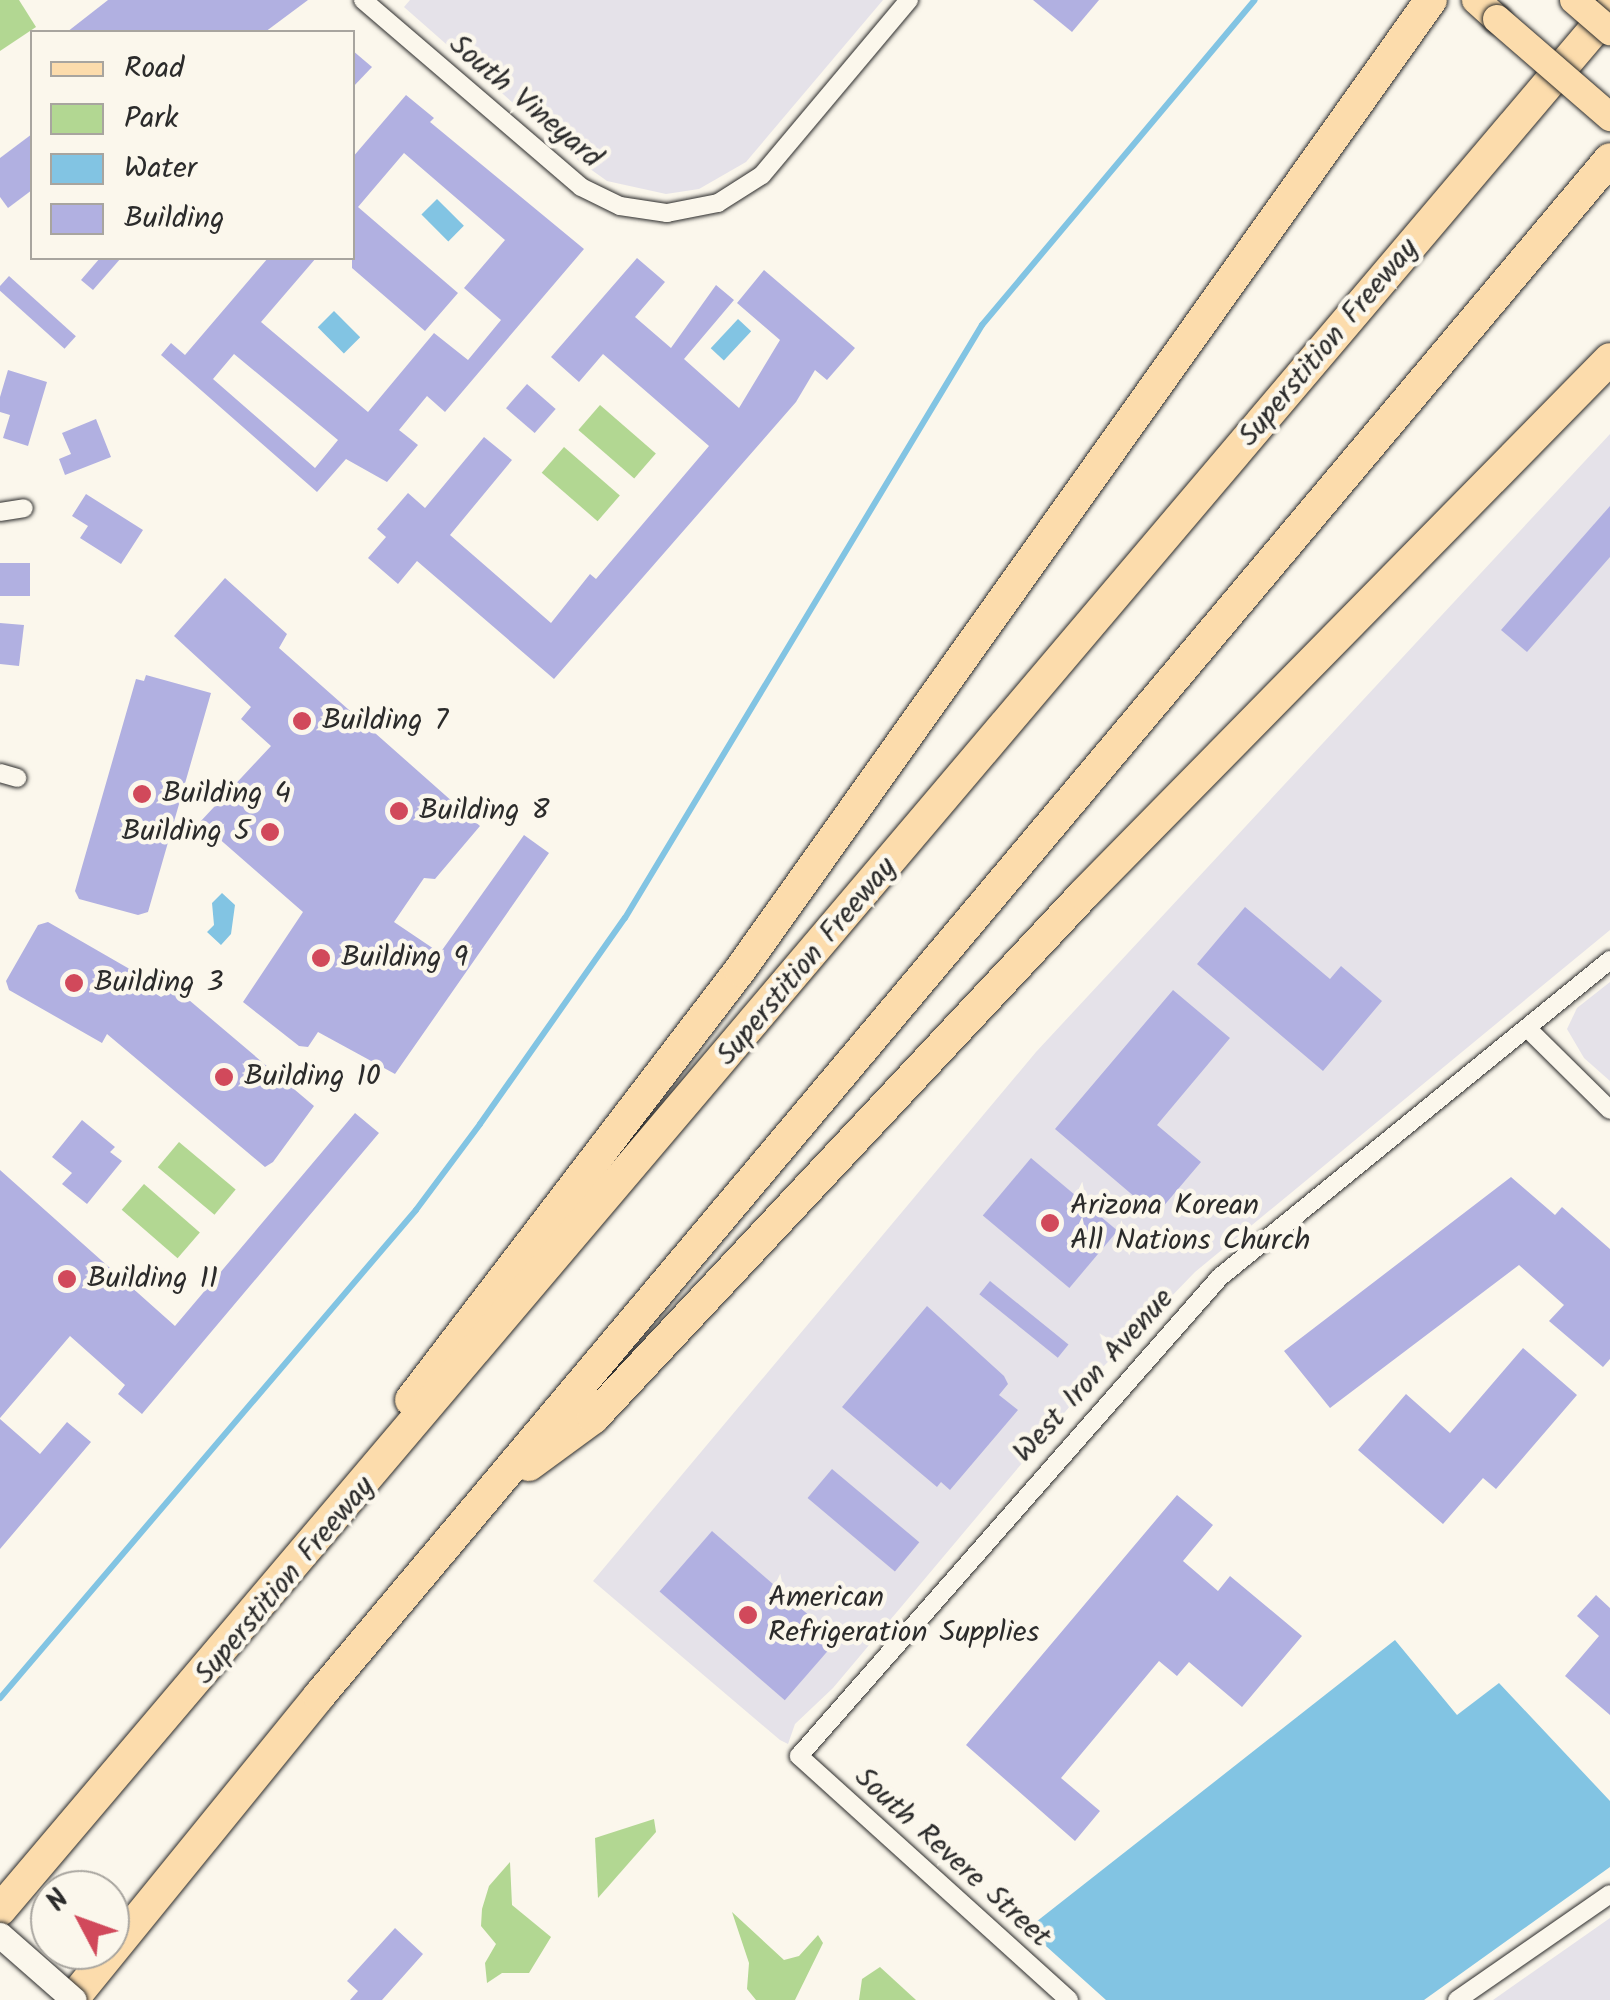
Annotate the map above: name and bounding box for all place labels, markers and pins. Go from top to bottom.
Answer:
place label: Building 7 [322,703,448,739]
marker: Building 7 [291,710,313,732]
place label: Building 4 [162,776,291,812]
marker: Building 4 [131,783,153,805]
place label: Building 8 [419,793,549,829]
marker: Building 8 [388,800,410,822]
place label: Building 5 [121,814,250,850]
marker: Building 5 [259,821,281,843]
place label: Building 9 [341,940,468,976]
marker: Building 9 [310,947,332,969]
place label: Building 3 [94,965,224,1001]
marker: Building 3 [63,972,85,994]
place label: Building 10 [244,1059,381,1095]
marker: Building 10 [213,1066,235,1088]
place label: Arizona Korean All Nations Church [1070,1188,1310,1258]
marker: Arizona Korean All Nations Church [1039,1212,1061,1234]
place label: Building 11 [87,1261,218,1297]
marker: Building 11 [56,1268,78,1290]
place label: American Refrigeration Supplies [768,1580,1039,1650]
marker: American Refrigeration Supplies [737,1604,759,1626]

